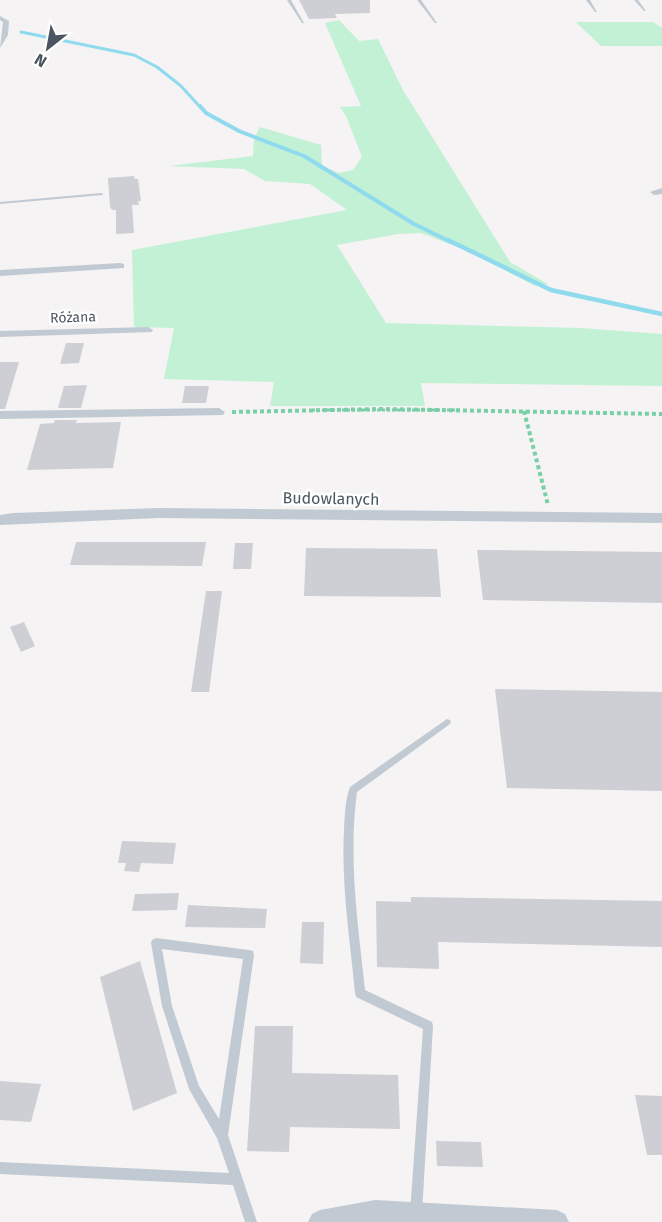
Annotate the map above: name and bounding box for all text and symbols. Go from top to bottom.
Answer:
north arrow [18,18,78,78]
text: N [31,50,50,71]
street label: Różana [50,308,96,327]
street label: Budowlanych [282,488,380,509]

